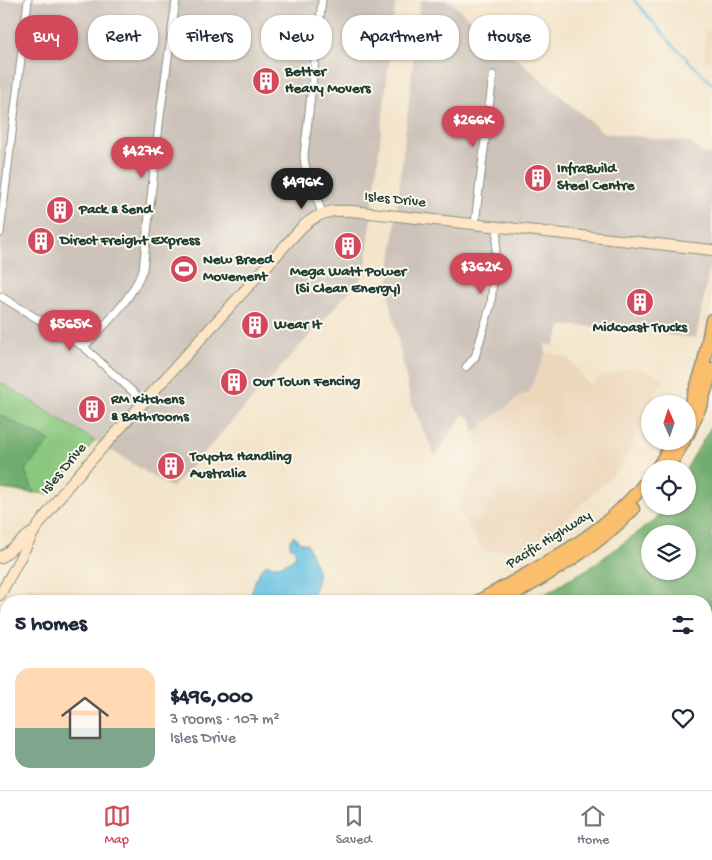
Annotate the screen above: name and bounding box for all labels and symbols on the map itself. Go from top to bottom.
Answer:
place label: Better Heavy Movers [284,63,372,98]
building icon: Better Heavy Movers [251,66,281,96]
pin: $266K [438,106,508,148]
pin: $427K [107,136,177,179]
place label: InfraBuild Steel Centre [557,160,636,195]
building icon: InfraBuild Steel Centre [523,163,553,193]
pin: $496K [267,168,337,210]
street label: Isles Drive [363,188,427,212]
building icon: Pack & Send [45,195,75,225]
place label: Pack & Send [78,201,154,219]
building icon: Direct Freight Express [26,226,56,256]
building icon: Mega Watt Power (Si Clean Energy) [333,231,363,261]
place label: Direct Freight Express [58,232,201,250]
place label: New Breed Movement [203,251,275,286]
pin: $362K [446,252,516,295]
sports icon: New Breed Movement [169,254,199,284]
place label: Mega Watt Power (Si Clean Energy) [290,263,408,298]
building icon: Midcoast Trucks [625,287,655,317]
pin: $565K [35,310,105,352]
building icon: Wear It [240,310,270,340]
place label: Wear It [273,316,323,334]
place label: Midcoast Trucks [593,319,689,337]
building icon: Our Town Fencing [219,367,249,397]
place label: Our Town Fencing [253,373,361,391]
place label: RM Kitchens & Bathrooms [110,391,190,426]
building icon: RM Kitchens & Bathrooms [77,394,107,424]
north arrow [641,395,696,450]
street label: Isles Drive [37,439,91,499]
place label: Toyota Handling Australia [189,448,292,483]
building icon: Toyota Handling Australia [156,451,186,481]
street label: Pacific Highway [502,506,596,574]

